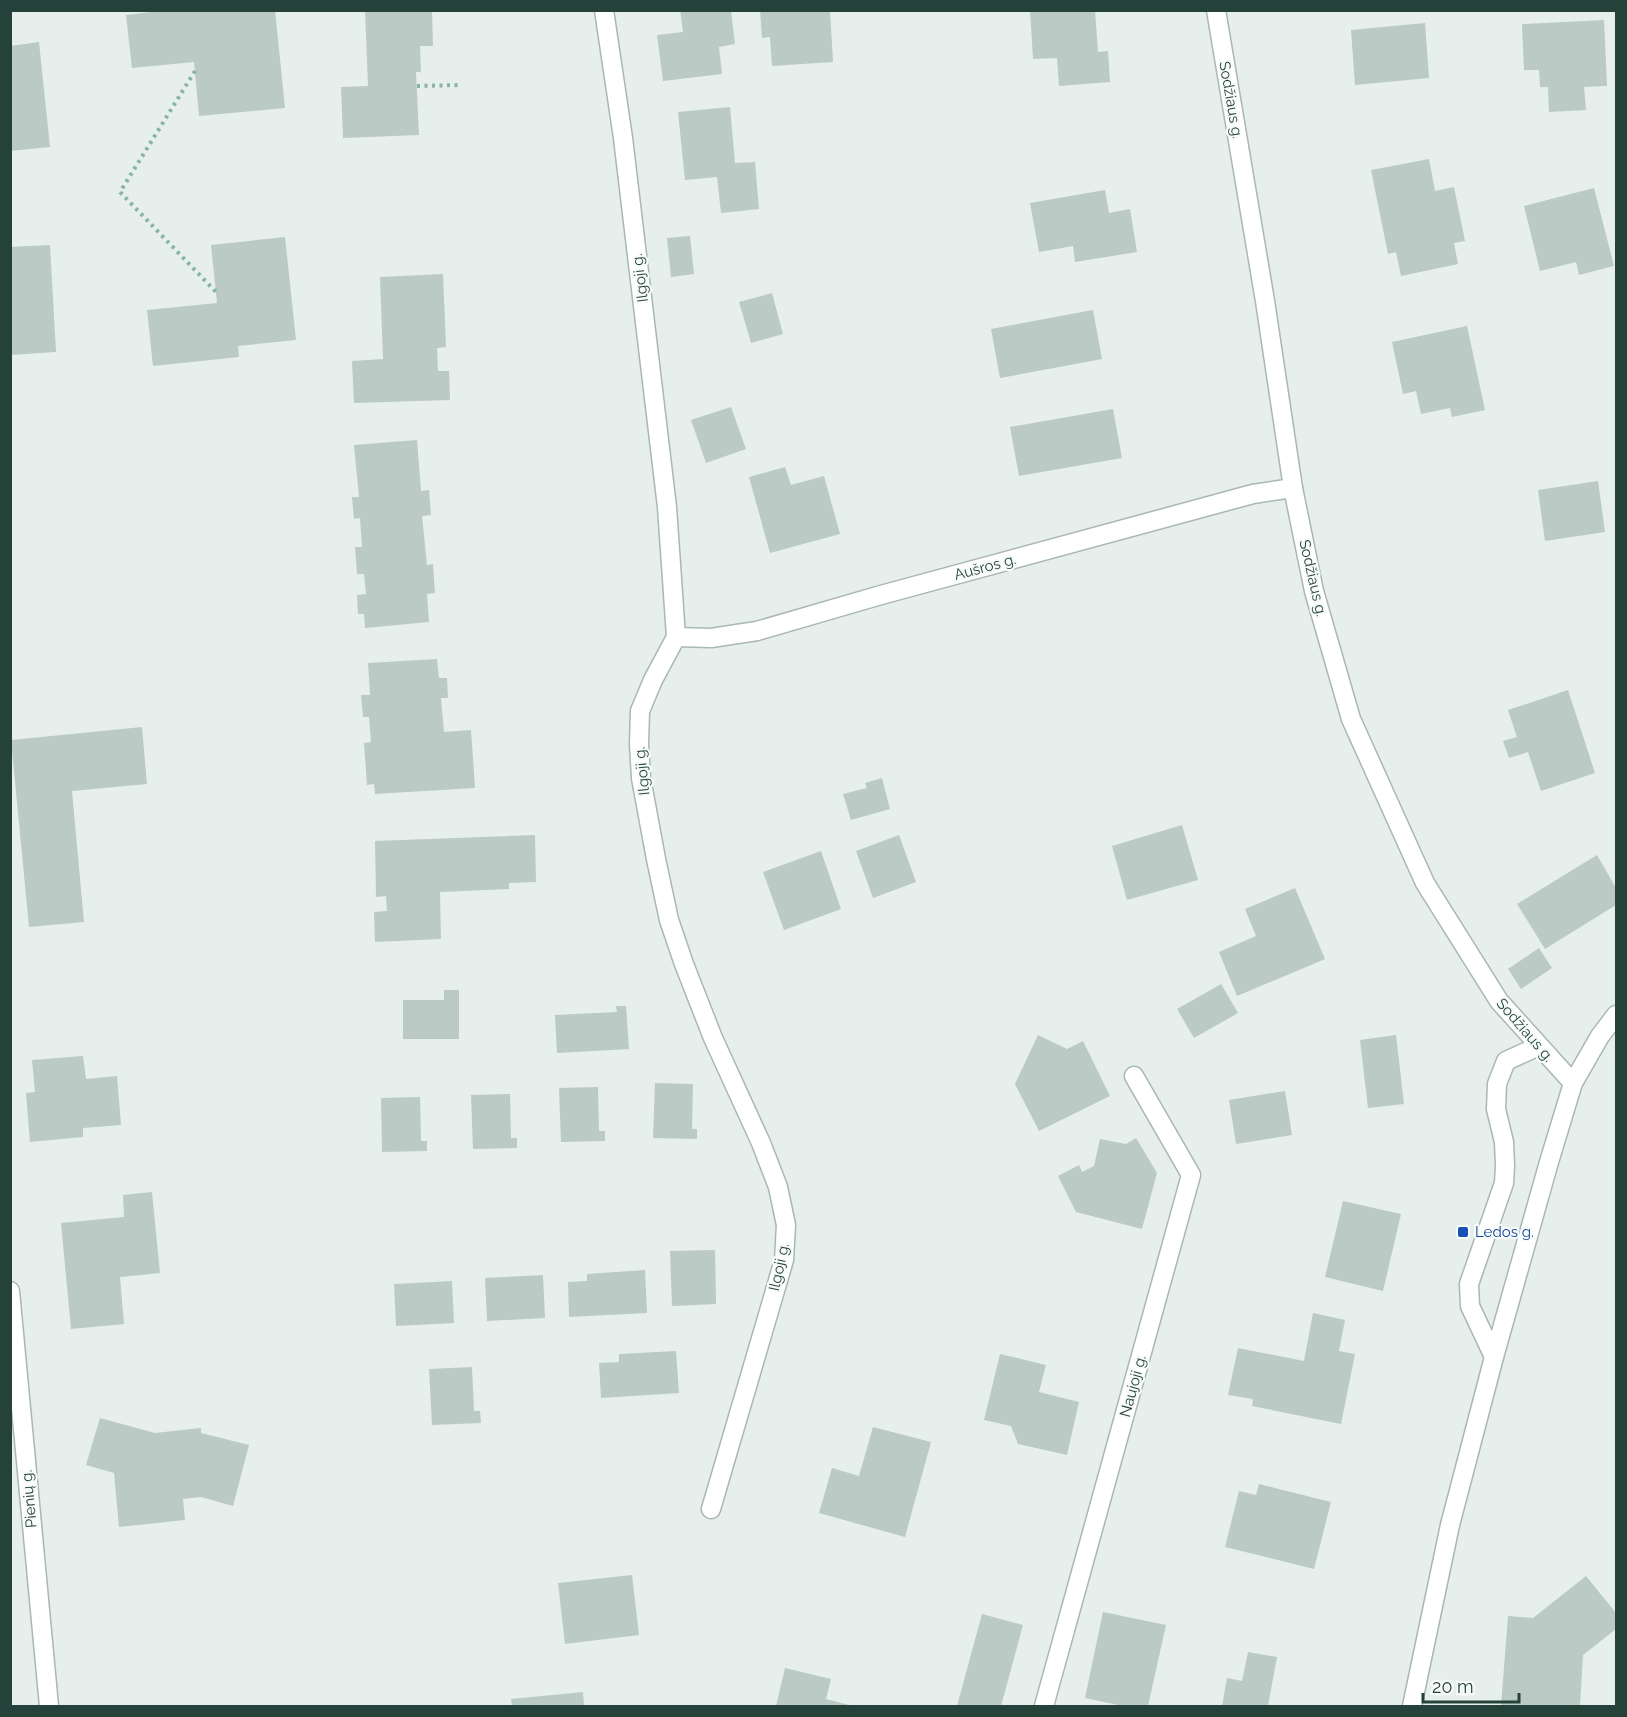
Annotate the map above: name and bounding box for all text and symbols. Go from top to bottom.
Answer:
street label: Sodžiaus g. [1215,60,1247,140]
street label: Ilgoji g. [628,253,652,303]
street label: Sodžiaus g. [1295,538,1331,618]
street label: Aušros g. [952,550,1018,584]
street label: Ilgoji g. [631,746,653,796]
street label: Sodžiaus g. [1493,995,1557,1065]
place label: Ledos g. [1475,1223,1534,1241]
marker: Ledos g. [1456,1225,1470,1239]
street label: Ilgoji g. [765,1241,793,1293]
street label: Naujoji g. [1116,1353,1150,1419]
street label: Pienių g. [17,1469,41,1529]
scale bar [1423,1666,1519,1704]
text: 20 m [1432,1676,1474,1697]

